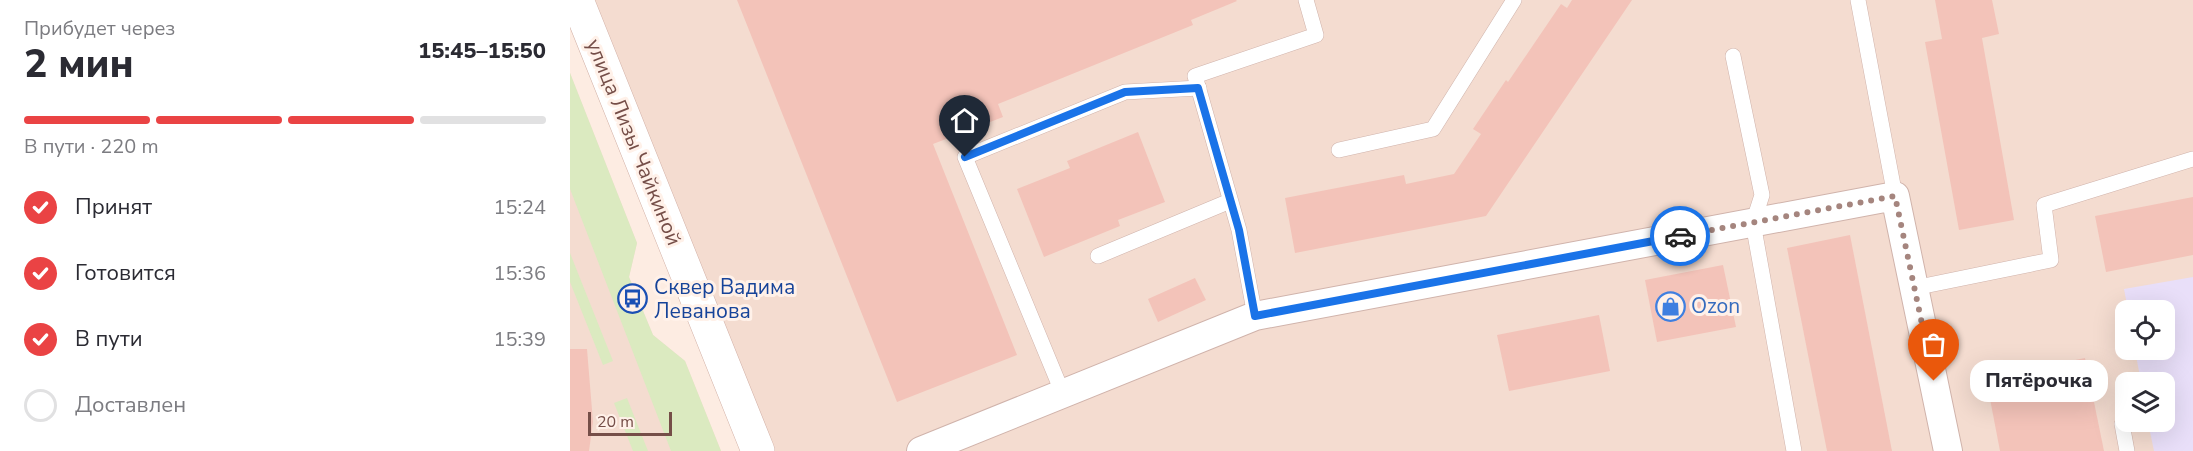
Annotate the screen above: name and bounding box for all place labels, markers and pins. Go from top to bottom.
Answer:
pin [939,95,990,157]
place label: Сквер Вадима Леванова [654,273,795,325]
bus stop icon: Сквер Вадима Леванова [617,283,649,315]
shop icon: Ozon [1654,290,1686,322]
place label: Ozon [1691,292,1740,320]
pin [1908,319,1959,381]
callout: Пятёрочка [1970,360,2108,402]

